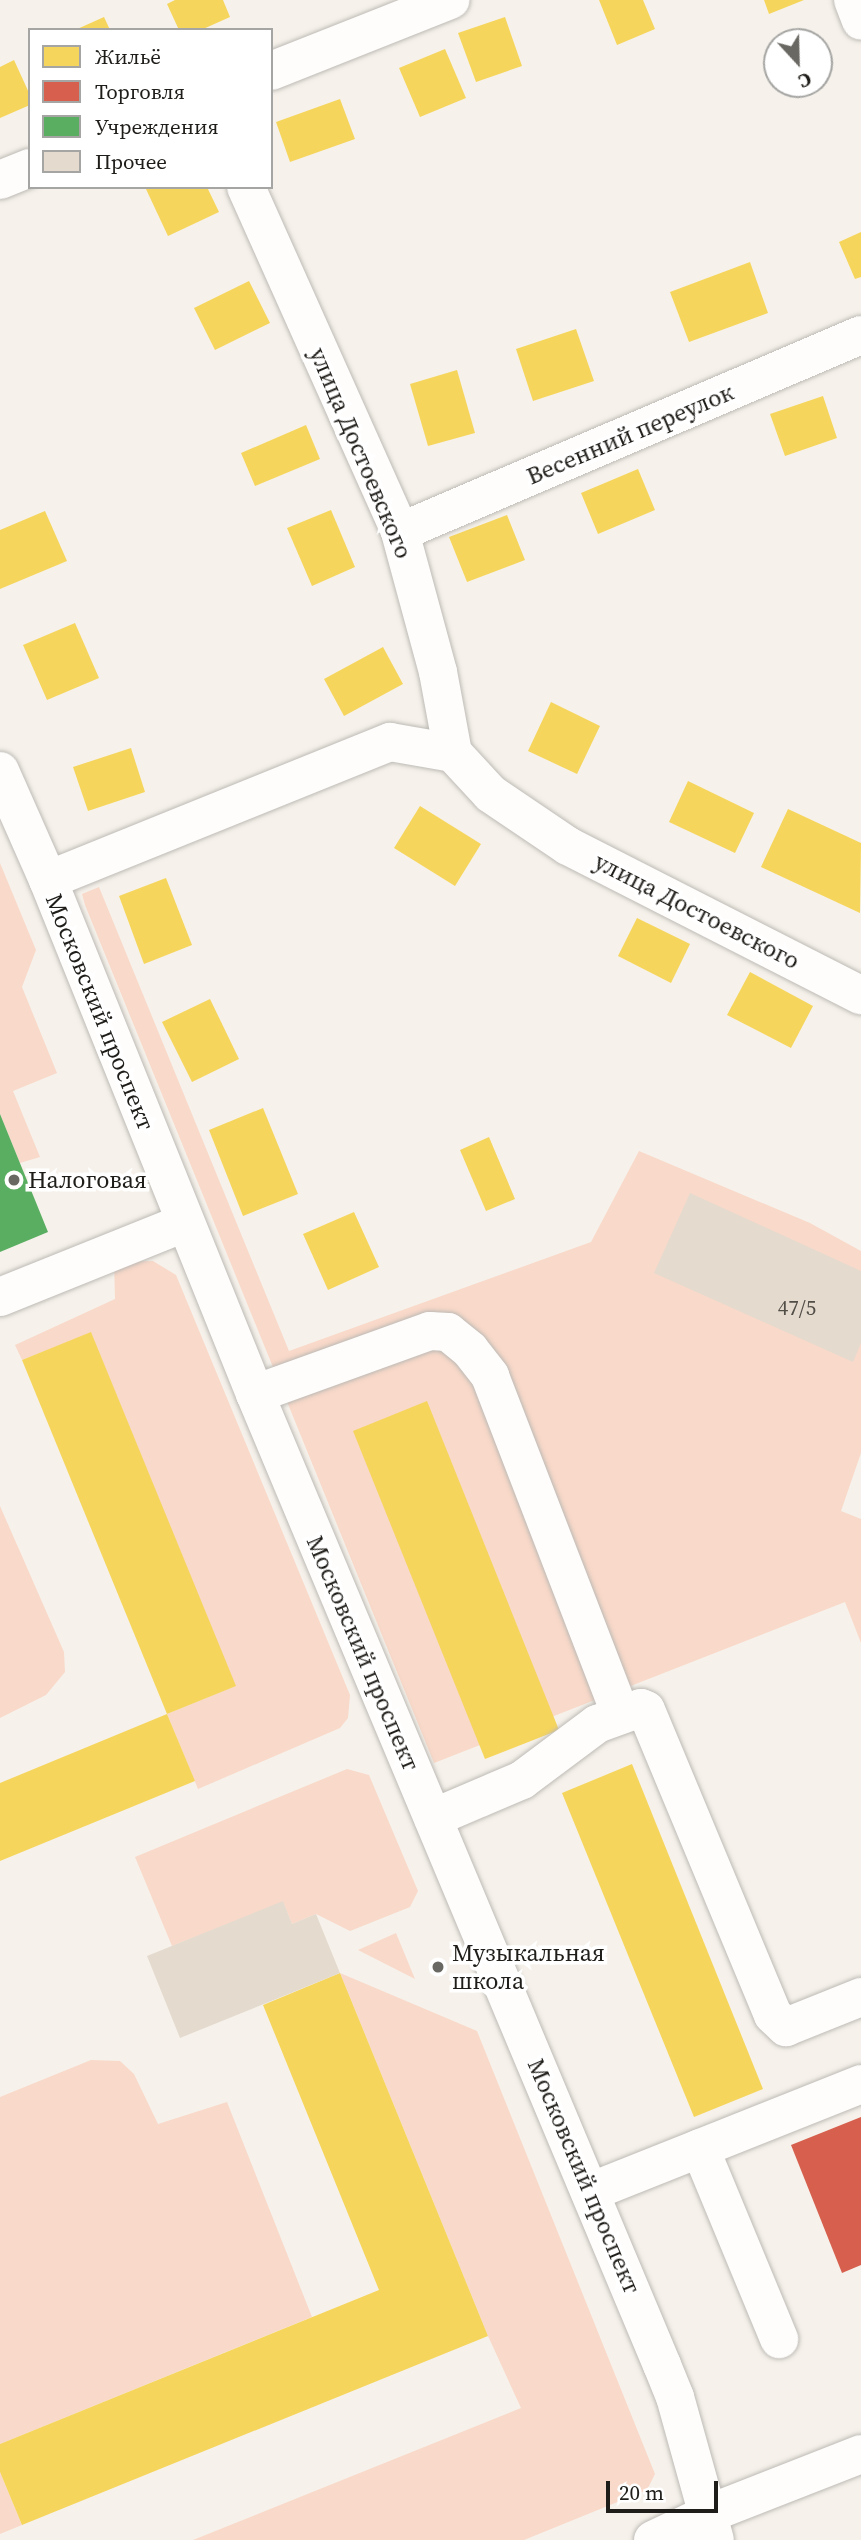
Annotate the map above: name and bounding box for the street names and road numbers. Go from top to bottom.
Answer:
street label: улица Достоевского [304,343,418,563]
street label: Весенний переулок [522,377,738,491]
street label: улица Достоевского [590,847,804,975]
street label: Московский проспект [39,890,161,1134]
street label: Московский проспект [300,1531,426,1775]
street label: Московский проспект [521,2054,647,2298]

